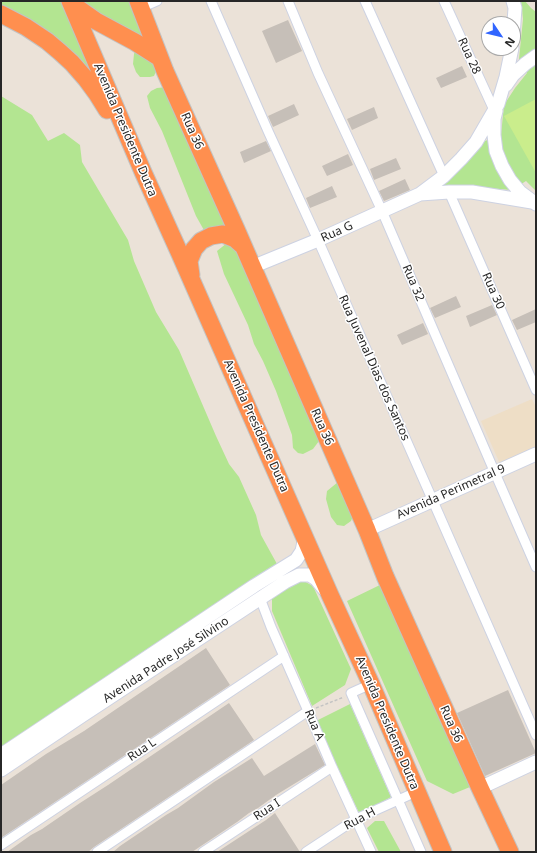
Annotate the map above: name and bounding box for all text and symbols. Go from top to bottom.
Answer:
north arrow [481,16,521,56]
text: N [502,35,519,51]
street label: Rua 28 [454,36,484,76]
street label: Avenida Presidente Dutra [90,61,160,199]
street label: Rua 36 [178,111,206,151]
street label: Rua G [319,219,355,245]
street label: Rua 32 [399,262,427,304]
street label: Rua 30 [479,271,507,311]
street label: Rua Juvenal Dias dos Santos [335,293,413,443]
street label: Avenida Presidente Dutra [220,357,292,495]
street label: Rua 36 [308,407,336,447]
street label: Avenida Perimetral 9 [395,462,507,522]
street label: Avenida Padre José Silvino [100,614,232,706]
street label: Avenida Presidente Dutra [352,654,422,792]
street label: Rua 36 [437,704,465,744]
street label: Rua A [301,707,327,743]
street label: Rua L [125,735,159,765]
street label: Rua I [251,796,283,824]
street label: Rua H [342,805,378,833]

